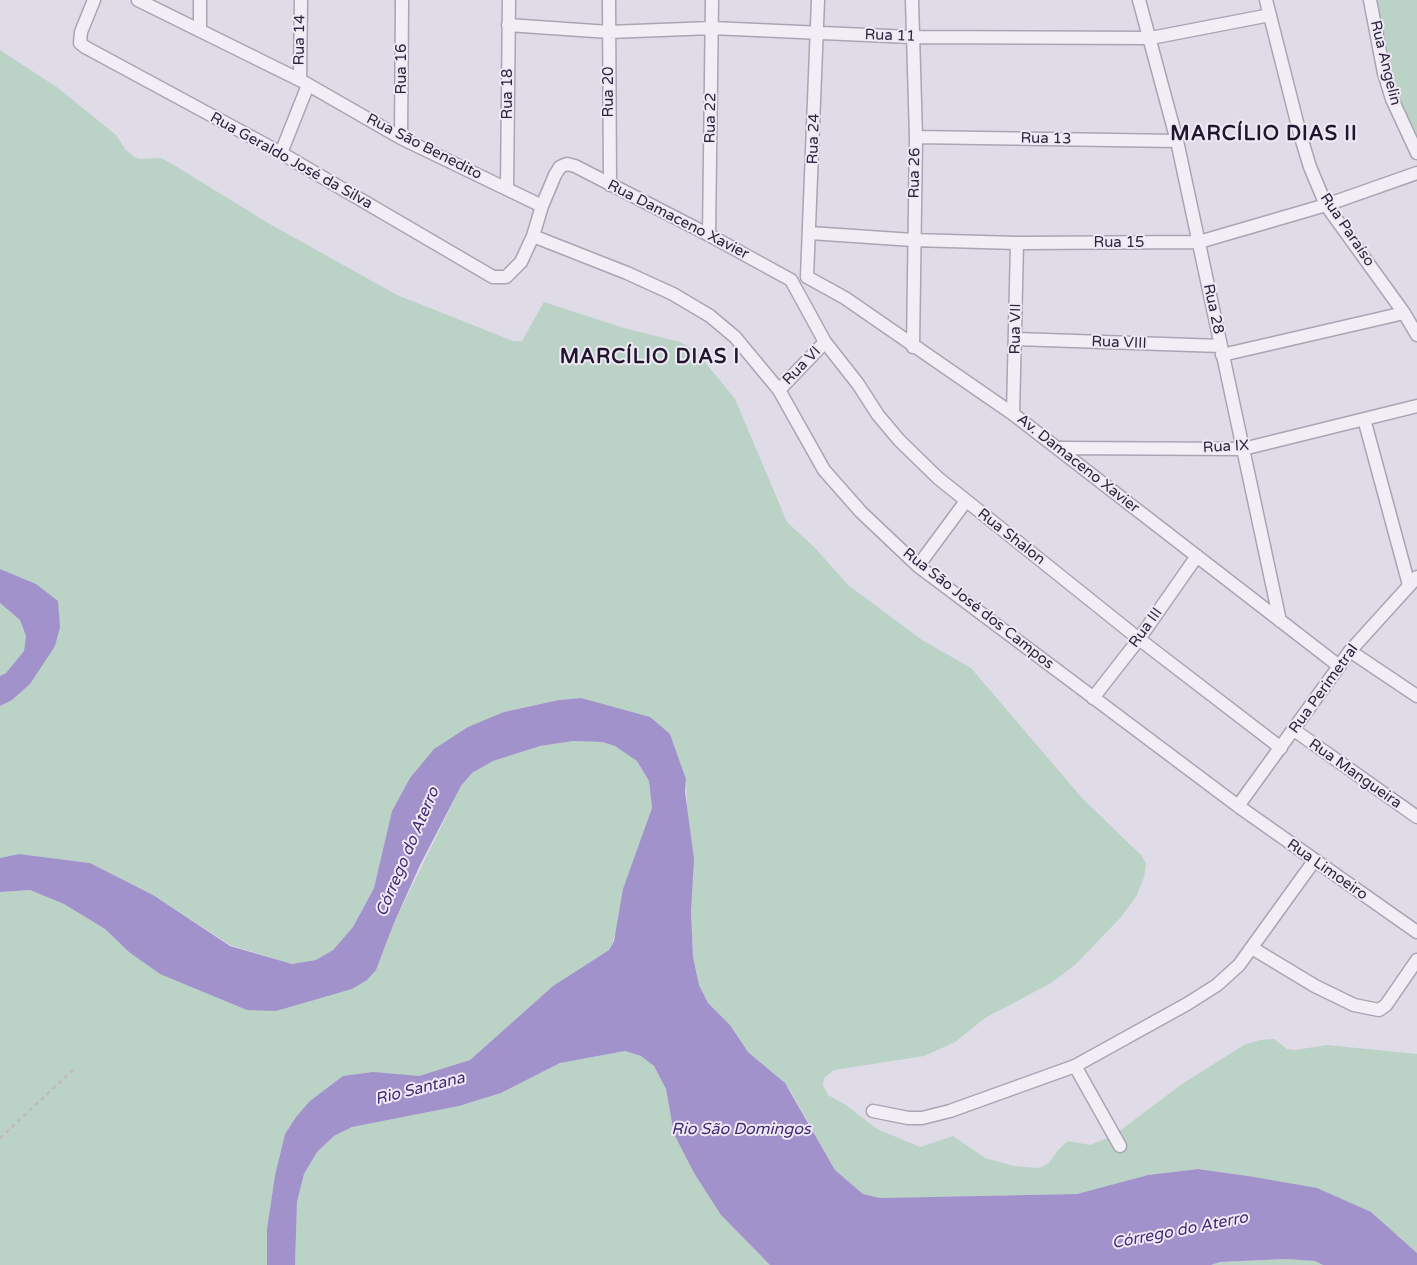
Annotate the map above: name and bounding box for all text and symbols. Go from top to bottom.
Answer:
street label: Rua 14 [291,14,309,66]
street label: Rua Angelin [1366,19,1404,107]
street label: Rua 11 [864,26,916,46]
street label: Rua 16 [393,44,411,94]
street label: Rua 20 [600,67,618,117]
street label: Rua 18 [499,69,517,119]
street label: Rua 22 [702,92,720,144]
street label: Rua Geraldo José da Silva [207,109,375,213]
street label: Rua São Benedito [363,110,485,184]
street label: Rua 24 [804,113,824,165]
district label: MARCÍLIO DIAS II [1168,123,1360,147]
street label: Rua 13 [1020,130,1072,148]
street label: Rua 26 [906,147,924,199]
street label: Rua Damaceno Xavier [604,176,752,264]
street label: Rua Paraíso [1316,190,1378,270]
street label: Rua 15 [1094,234,1144,252]
street label: Rua 28 [1199,282,1227,336]
street label: Rua VII [1007,303,1025,355]
street label: Rua VIII [1091,333,1147,353]
street label: Rua VI [779,343,825,389]
district label: MARCÍLIO DIAS I [558,346,742,370]
street label: Av. Damaceno Xavier [1013,411,1143,517]
street label: Rua IX [1202,437,1250,457]
street label: Rua Shalon [974,505,1048,569]
street label: Rua São José dos Campos [899,544,1057,674]
street label: Rua III [1126,605,1166,651]
street label: Rua Perimetral [1286,641,1362,737]
street label: Rua Mangueira [1305,735,1405,813]
water label: Córrego do Aterro [372,785,444,919]
street label: Rua Limoeiro [1283,836,1371,904]
water label: Rio Santana [373,1069,467,1109]
water label: Rio São Domingos [671,1120,811,1140]
water label: Córrego do Aterro [1110,1208,1250,1254]

